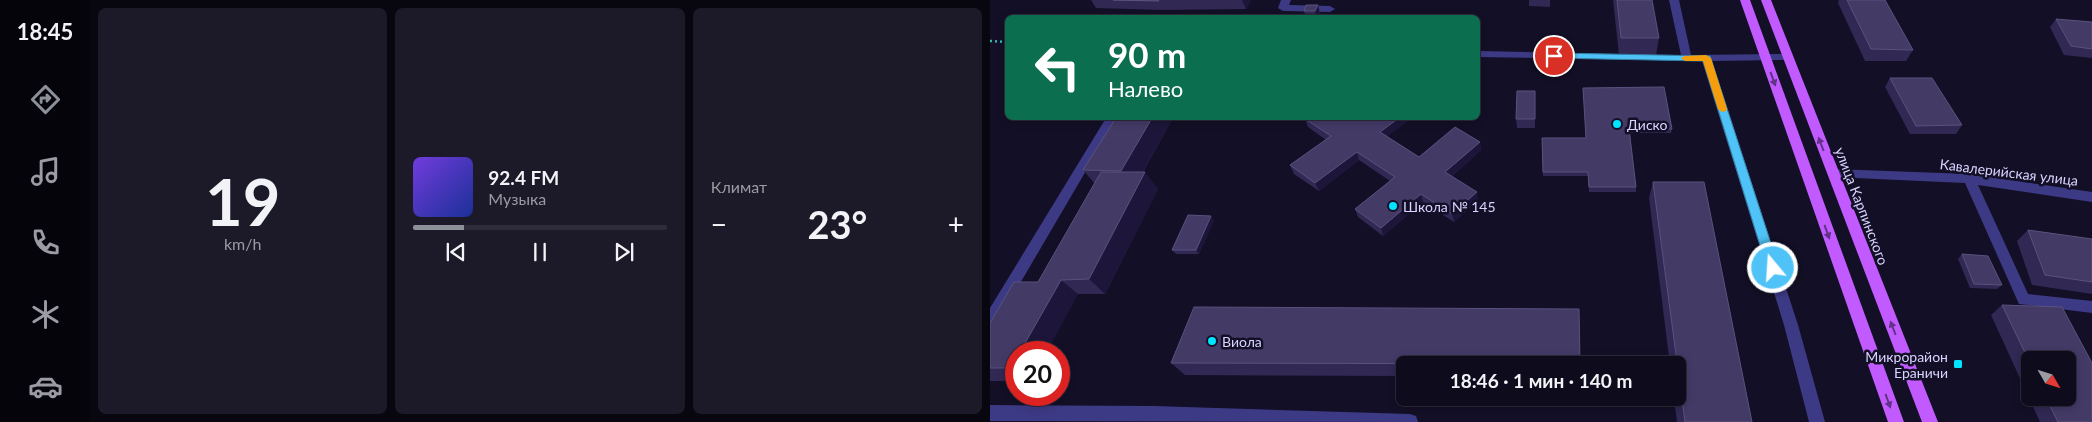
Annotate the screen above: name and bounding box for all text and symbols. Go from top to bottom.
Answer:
text: 18:45 [17,18,73,45]
text: 90 m [1108,33,1186,75]
icon: left [1025,35,1090,100]
pin [1533,35,1575,77]
icon: arrive [1540,42,1568,70]
one-way arrow [1769,72,1777,87]
text: Налево [1108,75,1183,102]
icon: directions [28,82,63,117]
place label: Диско [1627,116,1668,133]
marker: Диско [1611,118,1623,130]
one-way arrow [1817,137,1825,151]
street label: улица Карпинского [1832,145,1892,267]
icon: music [28,154,63,189]
street label: Кавалерийская улица [1939,155,2079,189]
text: 19 [205,162,280,240]
text: 92.4 FM [488,166,559,189]
text: Климат [711,177,767,196]
text: Музыка [488,189,546,208]
place label: Школа № 145 [1403,198,1496,215]
marker: Школа № 145 [1387,200,1399,212]
text: 23° [807,201,867,247]
text: − [711,207,727,241]
text: + [948,207,964,241]
icon: phone [28,225,63,260]
one-way arrow [1824,225,1832,240]
text: km/h [224,234,261,253]
icon: previous [442,238,470,266]
icon: pause [526,238,554,266]
icon: next [610,238,638,266]
position arrow [1746,241,1798,293]
icon: climate [28,297,63,332]
one-way arrow [1889,320,1897,335]
place label: Виола [1222,333,1262,350]
marker: Виола [1206,335,1218,347]
speed limit sign: 20 [1005,341,1070,406]
place label: Микрорайон Ераничи [1865,348,1948,381]
north arrow [2021,351,2076,406]
map controls [2021,351,2076,406]
marker: Микрорайон Ераничи [1952,358,1964,370]
icon: car [28,369,63,404]
text: 18:46 · 1 мин · 140 m [1450,369,1632,392]
one-way arrow [1885,394,1892,409]

